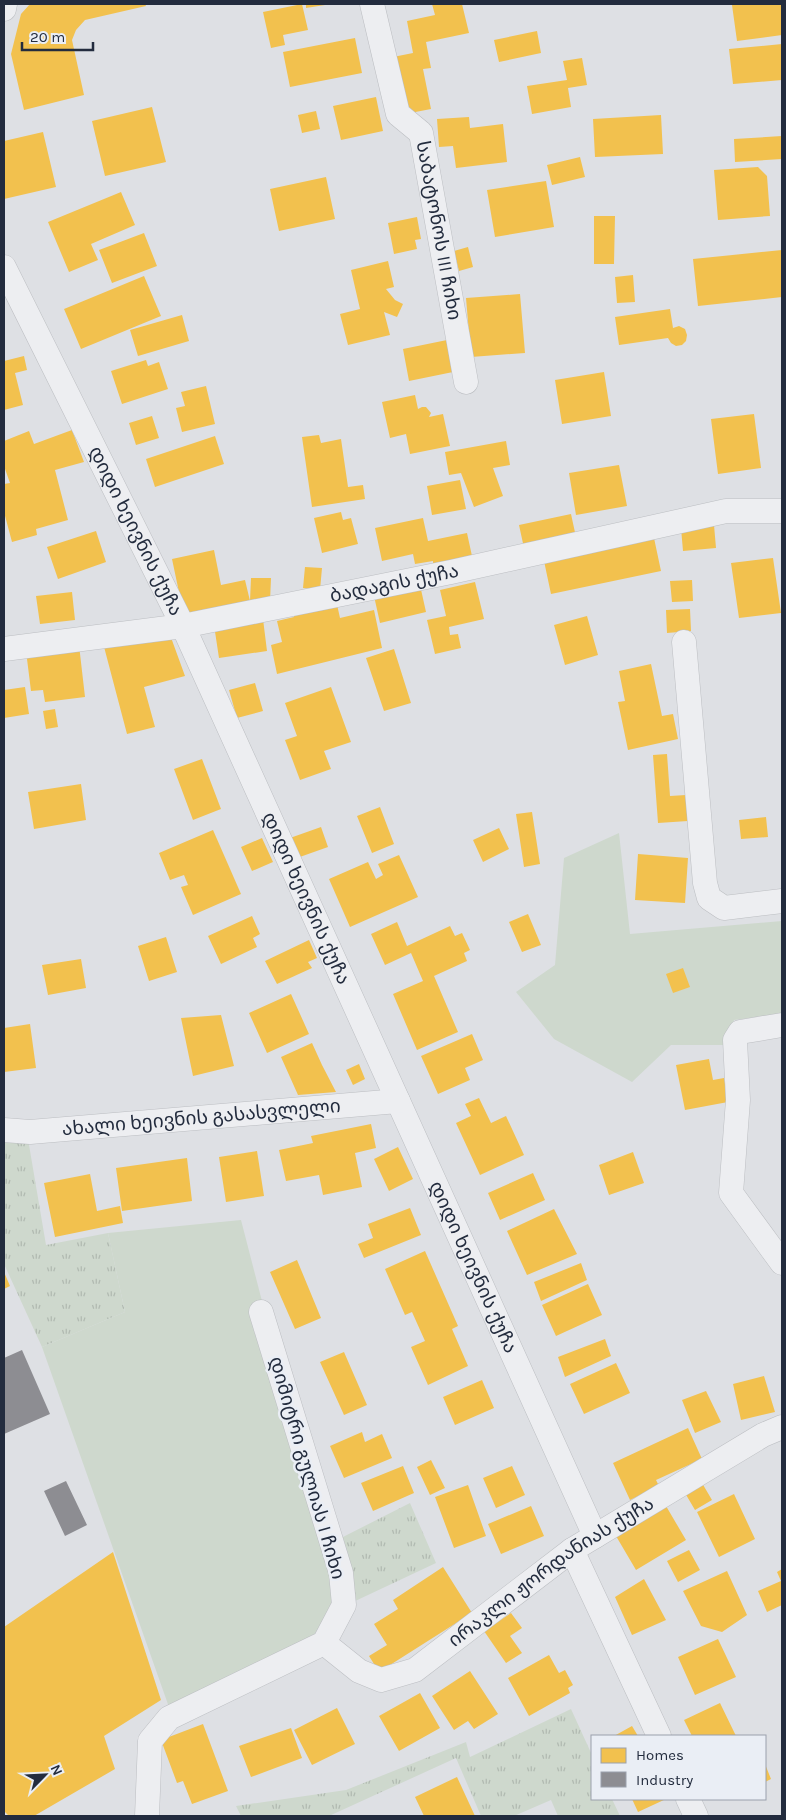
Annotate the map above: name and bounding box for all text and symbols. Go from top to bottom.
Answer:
scale bar [22,20,94,52]
text: 20 m [30,28,65,46]
street label: საბატონოს III ჩიხი [412,139,466,322]
street label: დიდი ხეივნის ქუჩა [83,443,187,619]
street label: ბადაგის ქუჩა [328,560,461,607]
street label: დიდი ხეივნის ქუჩა [257,809,355,988]
street label: ახალი ხეივნის გასასვლელი [61,1095,341,1140]
street label: დიდი ხეივნის ქუჩა [424,1178,522,1357]
street label: დიმიტრი გულიას I ჩიხი [264,1354,349,1582]
street label: ირაკლი ჟორდანიას ქუჩა [444,1492,658,1652]
legend [591,1735,766,1800]
text: Homes [636,1746,684,1764]
north arrow [20,1750,70,1800]
text: N [47,1762,66,1778]
text: Industry [636,1771,693,1789]

